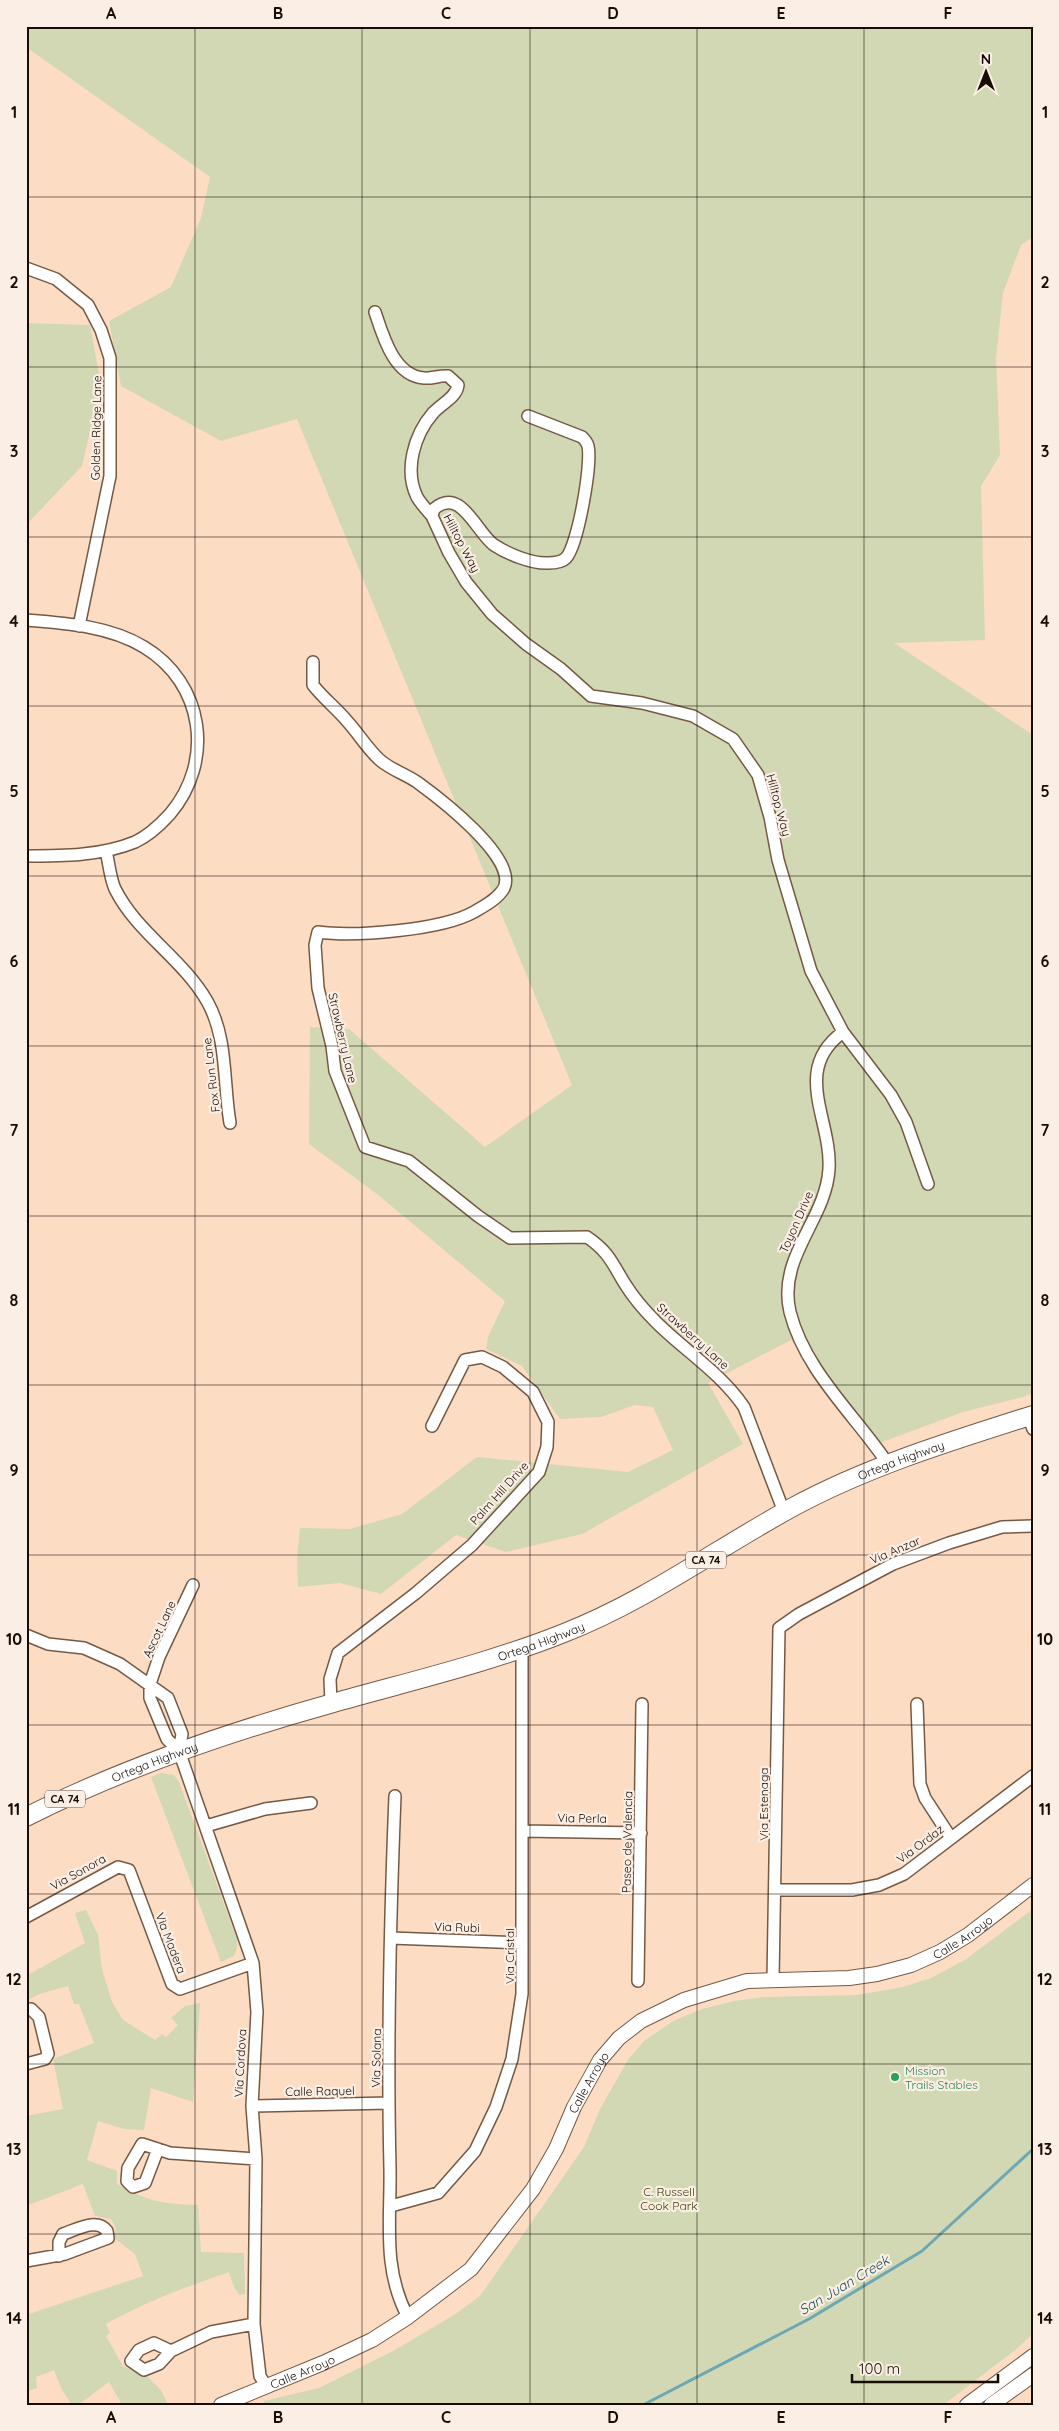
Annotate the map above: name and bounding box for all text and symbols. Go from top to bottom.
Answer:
text: A [106,3,117,23]
text: B [273,3,283,23]
text: C [441,3,451,23]
text: D [607,3,619,23]
text: E [776,3,786,23]
text: F [944,3,953,23]
north arrow [962,48,1012,98]
text: N [981,50,991,68]
text: 1 [11,102,17,122]
text: 1 [1042,102,1048,122]
text: 2 [9,272,19,292]
text: 2 [1040,272,1050,292]
street label: Golden Ridge Lane [88,375,104,481]
text: 3 [10,441,18,461]
text: 3 [1041,441,1049,461]
street label: Hilltop Way [440,511,484,575]
text: 4 [9,611,19,631]
text: 4 [1040,611,1050,631]
street label: Hilltop Way [763,772,795,838]
text: 5 [9,781,19,801]
text: 5 [1040,781,1050,801]
text: 6 [10,951,19,971]
text: 6 [1041,951,1050,971]
street label: Strawberry Lane [325,991,361,1085]
street label: Fox Run Lane [199,1037,223,1113]
text: 7 [10,1120,19,1140]
text: 7 [1041,1120,1050,1140]
street label: Toyon Drive [776,1189,816,1255]
text: 8 [10,1290,19,1310]
text: 8 [1041,1290,1050,1310]
street label: Strawberry Lane [654,1300,732,1373]
street label: Ortega Highway [855,1437,946,1483]
street label: Palm Hill Drive [467,1458,532,1528]
text: 9 [9,1460,19,1480]
text: 9 [1040,1460,1050,1480]
street label: Via Anzar [867,1533,923,1567]
road number: CA 74 [686,1552,726,1568]
street label: Ascot Lane [139,1598,179,1660]
street label: Ortega Highway [496,1618,587,1664]
text: 10 [6,1629,22,1649]
text: 10 [1037,1629,1053,1649]
street label: Ortega Highway [109,1738,200,1785]
street label: Via Estenaga [756,1767,771,1841]
road number: CA 74 [45,1790,85,1808]
street label: Paseo de Valencia [619,1791,635,1893]
text: 11 [8,1799,20,1819]
text: 11 [1039,1799,1051,1819]
street label: Via Perla [557,1810,607,1826]
street label: Via Ordaz [894,1821,947,1867]
street label: Via Sonora [48,1851,108,1893]
street label: Via Madera [153,1910,189,1976]
street label: Calle Arroyo [930,1912,995,1962]
street label: Via Rubi [434,1919,480,1935]
street label: Via Cristal [502,1928,517,1984]
text: 12 [6,1969,22,1989]
text: 12 [1037,1969,1053,1989]
street label: Via Cordova [231,2028,249,2098]
street label: Via Solana [368,2028,384,2088]
street label: Calle Arroyo [565,2048,612,2115]
place label: Mission Trails Stables [905,2063,978,2092]
marker: Mission Trails Stables [889,2071,901,2083]
street label: Calle Raquel [285,2083,355,2099]
text: 13 [7,2139,21,2159]
text: 13 [1038,2139,1052,2159]
park label: C. Russell Cook Park [640,2184,698,2213]
water label: San Juan Creek [796,2250,894,2319]
text: 14 [6,2308,22,2328]
text: 14 [1037,2308,1053,2328]
street label: Calle Arroyo [268,2351,337,2391]
scale bar [852,2351,998,2383]
text: 100 m [859,2359,900,2378]
text: A [106,2407,117,2427]
text: B [273,2407,283,2427]
text: C [441,2407,451,2427]
text: D [607,2407,619,2427]
text: E [776,2407,786,2427]
text: F [944,2407,953,2427]

